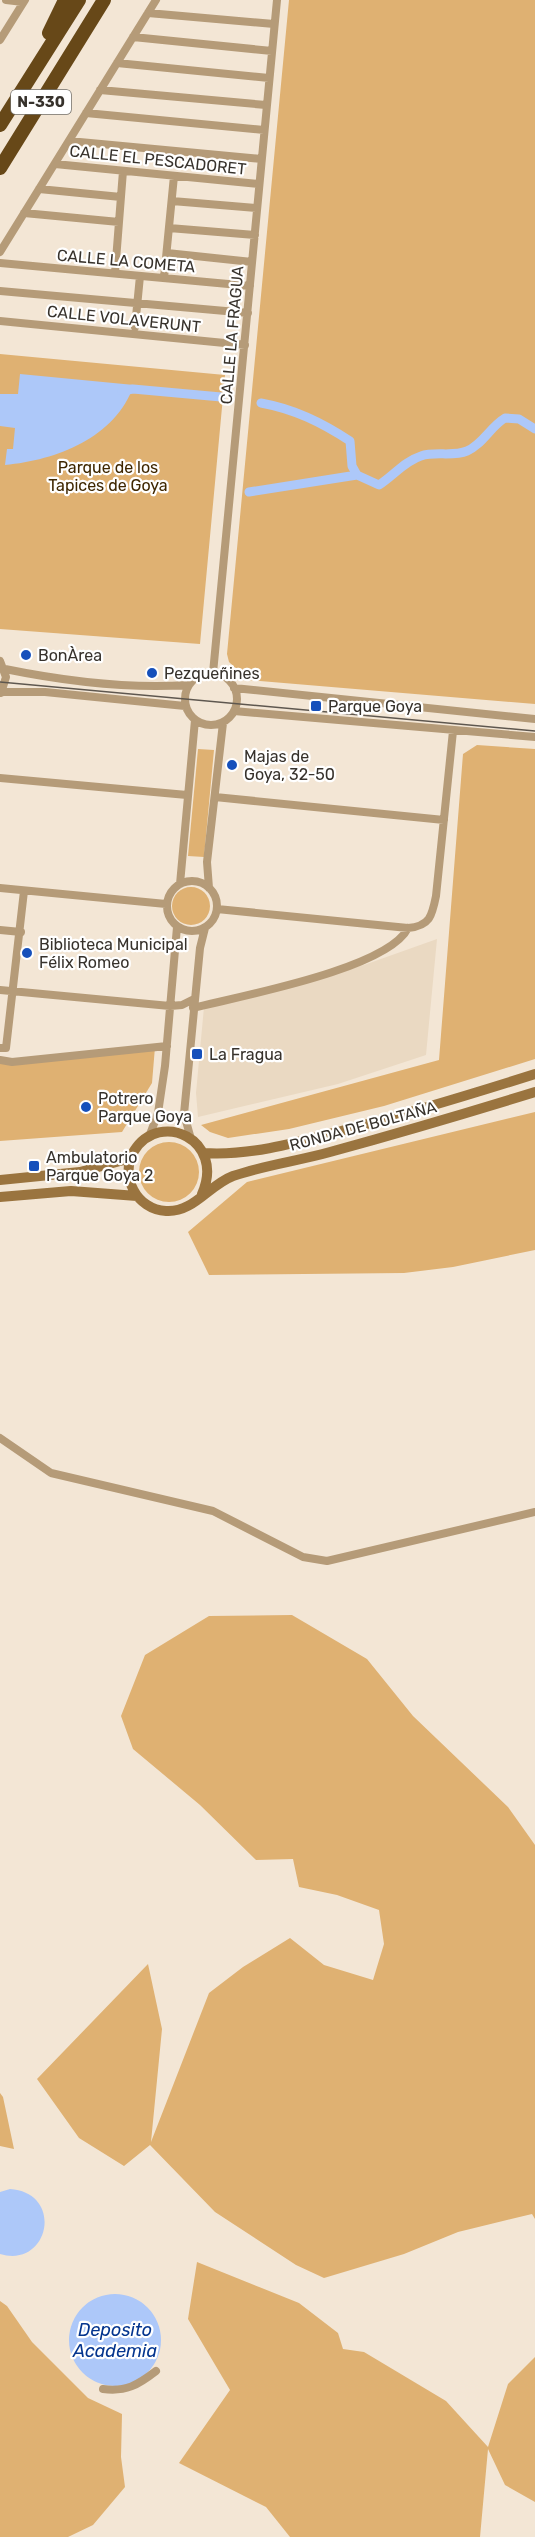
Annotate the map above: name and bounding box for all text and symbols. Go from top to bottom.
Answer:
road number: N-330 [11,90,71,114]
street label: CALLE EL PESCADORET [69,141,247,179]
street label: CALLE LA COMETA [56,245,196,277]
street label: CALLE LA FRAGUA [216,265,248,405]
street label: CALLE VOLAVERUNT [46,301,202,337]
park label: Parque de los Tapices de Goya [48,458,168,495]
place label: BonÀrea [38,646,102,665]
marker: BonÀrea [19,648,33,662]
place label: Pezqueñines [164,664,260,683]
marker: Pezqueñines [145,666,159,680]
place label: Parque Goya [328,697,422,716]
marker: Parque Goya [309,699,323,713]
place label: Majas de Goya, 32-50 [244,747,335,784]
marker: Majas de Goya, 32-50 [225,758,239,772]
place label: Biblioteca Municipal Félix Romeo [39,935,188,972]
marker: Biblioteca Municipal Félix Romeo [20,946,34,960]
place label: La Fragua [209,1045,283,1064]
marker: La Fragua [190,1047,204,1061]
place label: Potrero Parque Goya [98,1089,192,1126]
street label: RONDA DE BOLTAÑA [287,1097,439,1155]
marker: Potrero Parque Goya [79,1100,93,1114]
place label: Ambulatorio Parque Goya 2 [46,1148,153,1185]
marker: Ambulatorio Parque Goya 2 [27,1159,41,1173]
water label: Deposito Academia [72,2319,157,2362]

